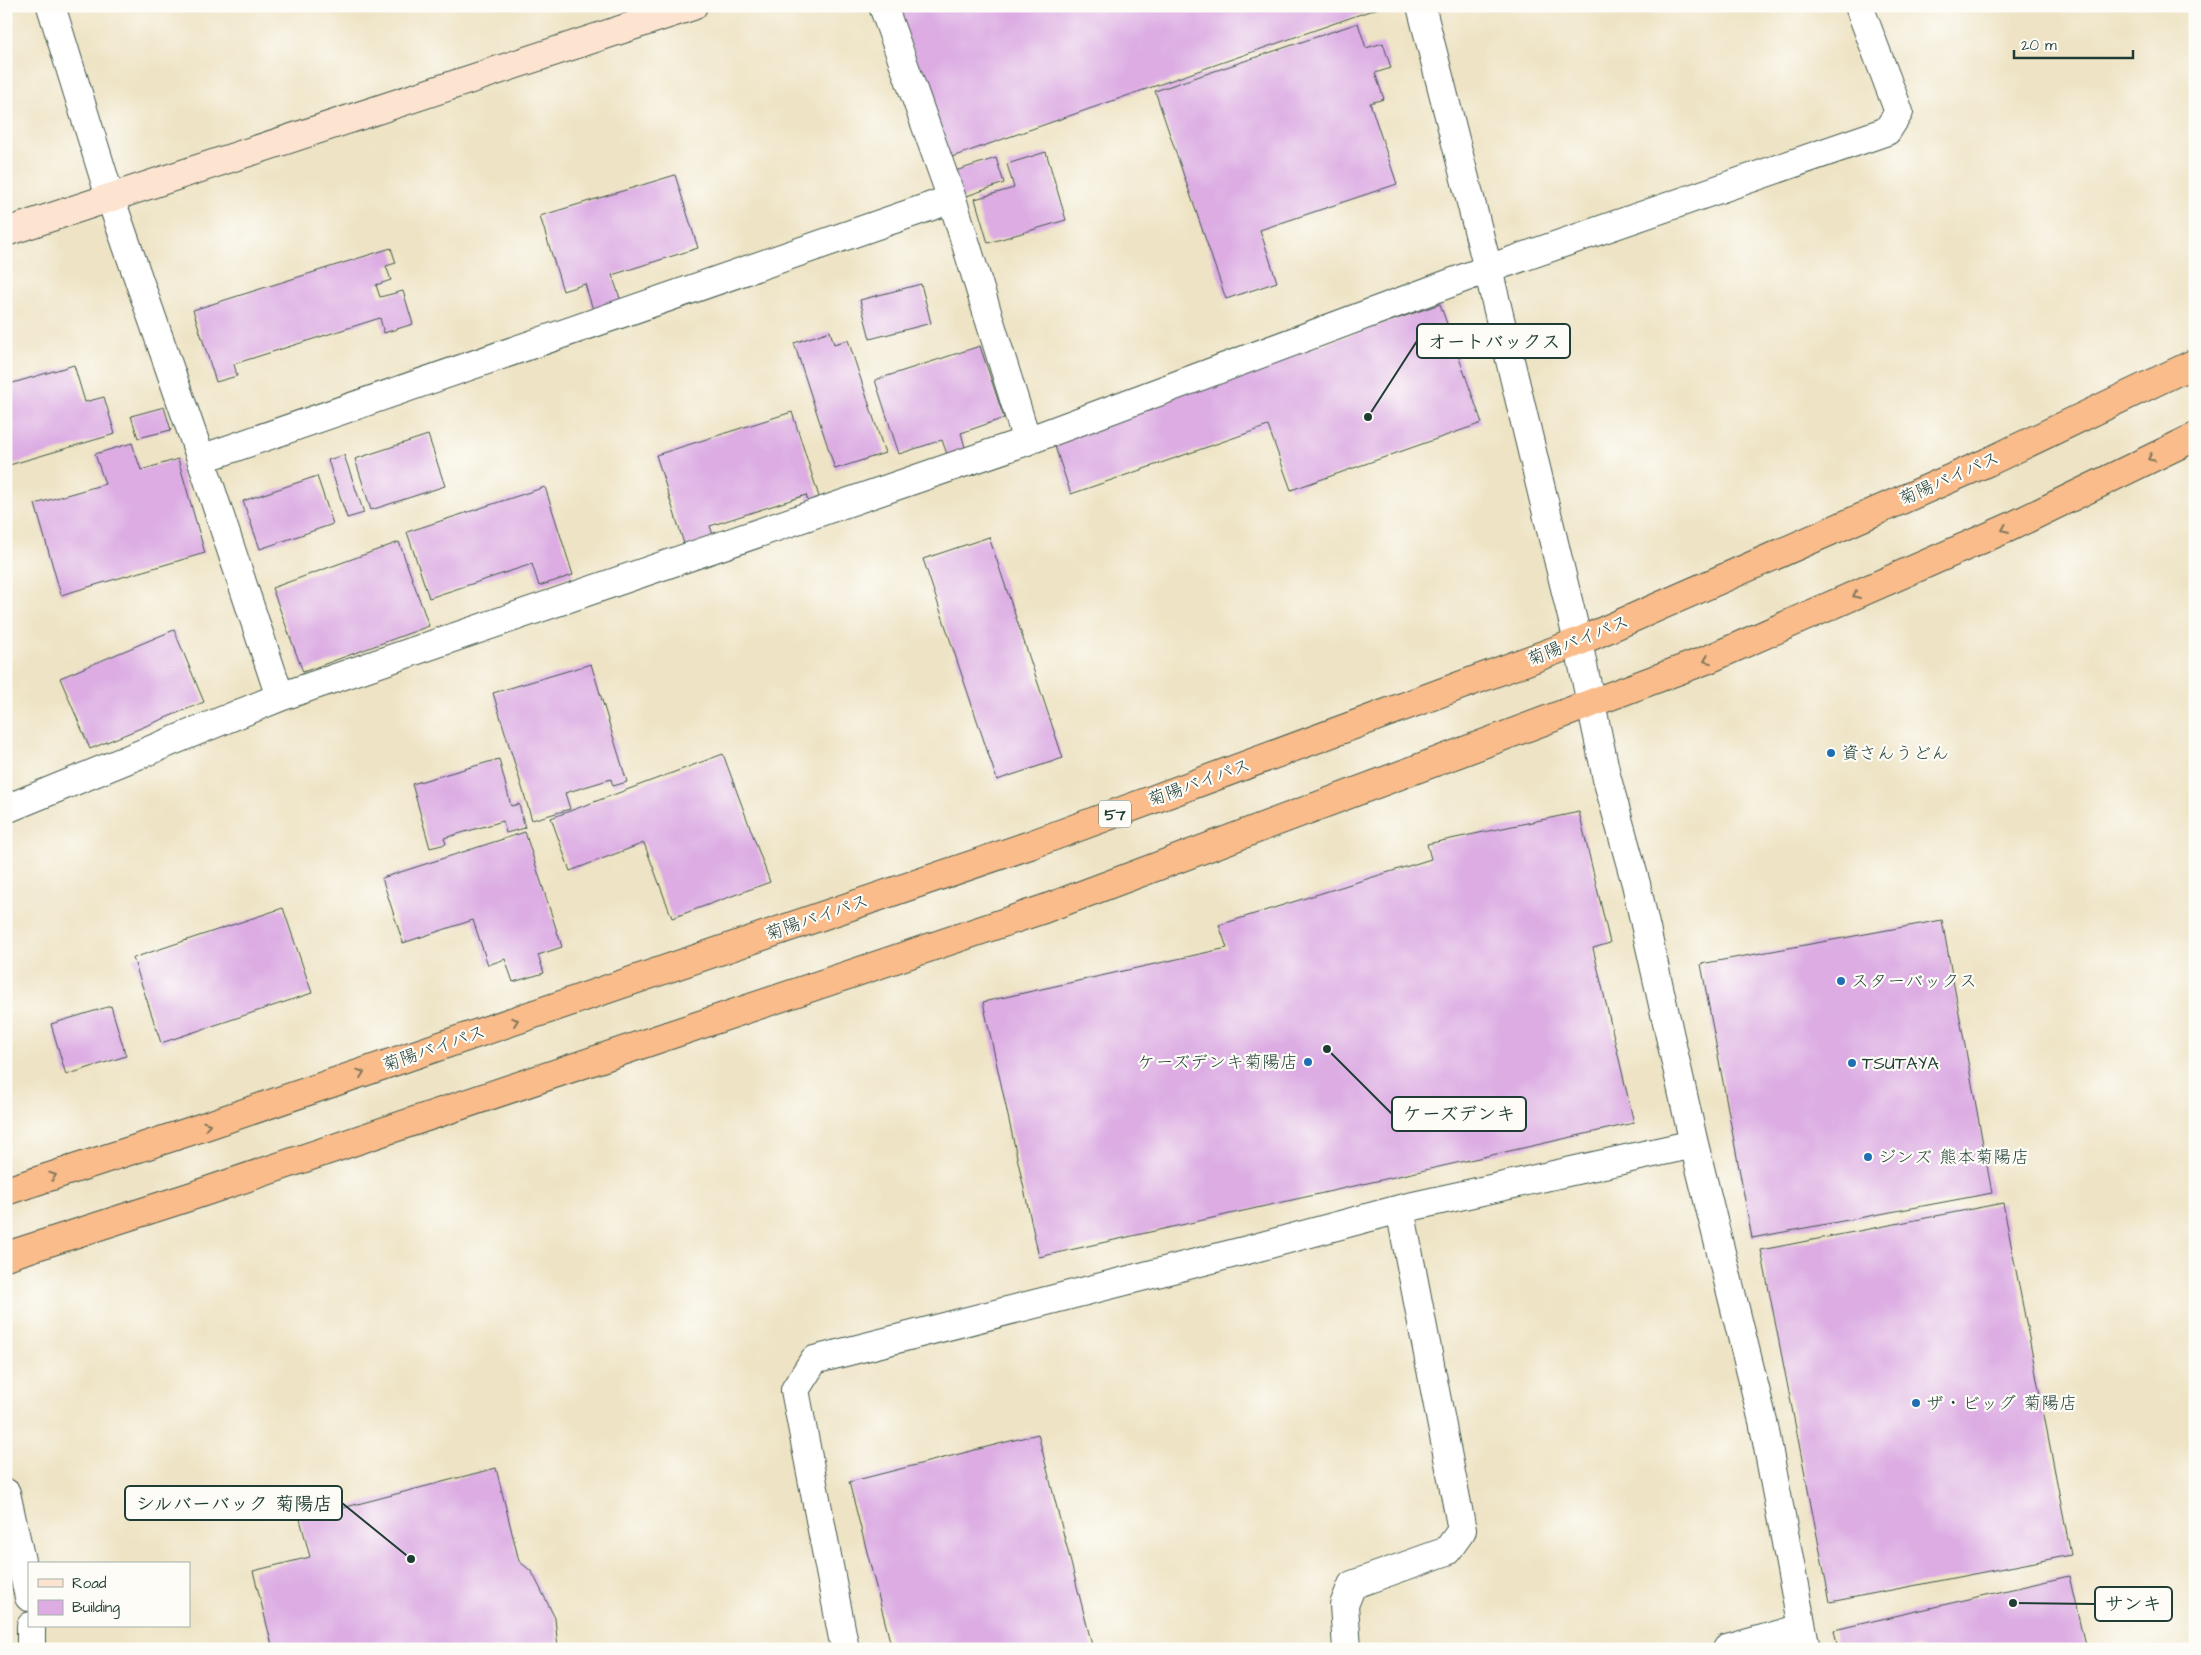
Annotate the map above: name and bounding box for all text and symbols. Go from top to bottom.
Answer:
scale bar [2014,28,2132,60]
text: 20 m [2021,35,2057,56]
callout: オートバックス [1417,324,1570,358]
text: オートバックス [1427,329,1561,356]
street label: 菊陽バイパス [1895,445,2003,512]
one-way arrow [2147,452,2156,462]
one-way arrow [2001,523,2010,534]
one-way arrow [1852,588,1861,599]
street label: 菊陽バイパス [1524,609,1633,672]
one-way arrow [1703,653,1712,664]
place label: 資さんうどん [1841,741,1949,766]
marker: 資さんうどん [1825,747,1837,759]
street label: 菊陽バイパス [1144,752,1254,813]
road number: 57 [1099,801,1131,828]
street label: 菊陽バイパス [762,888,872,947]
place label: スターバックス [1851,969,1977,994]
marker: スターバックス [1835,975,1847,987]
one-way arrow [510,1016,518,1026]
street label: 菊陽バイパス [379,1019,489,1078]
place label: ケーズデンキ菊陽店 [1137,1050,1298,1075]
place label: TSUTAYA [1862,1051,1939,1076]
marker: ケーズデンキ菊陽店 [1302,1056,1314,1068]
marker: TSUTAYA [1846,1057,1858,1069]
one-way arrow [356,1069,364,1079]
callout: ケーズデンキ [1392,1097,1526,1131]
text: ケーズデンキ [1403,1101,1515,1128]
one-way arrow [202,1121,211,1131]
place label: ジンズ 熊本菊陽店 [1878,1145,2029,1170]
marker: ジンズ 熊本菊陽店 [1862,1151,1874,1163]
one-way arrow [48,1172,56,1182]
place label: ザ・ビッグ 菊陽店 [1926,1391,2077,1416]
marker: ザ・ビッグ 菊陽店 [1910,1397,1922,1409]
callout: シルバーバック 菊陽店 [125,1486,342,1520]
text: シルバーバック 菊陽店 [136,1491,332,1518]
legend [28,1562,190,1628]
text: Road [72,1573,107,1594]
callout: サンキ [2095,1587,2172,1621]
text: サンキ [2104,1591,2162,1618]
text: Building [72,1597,120,1619]

